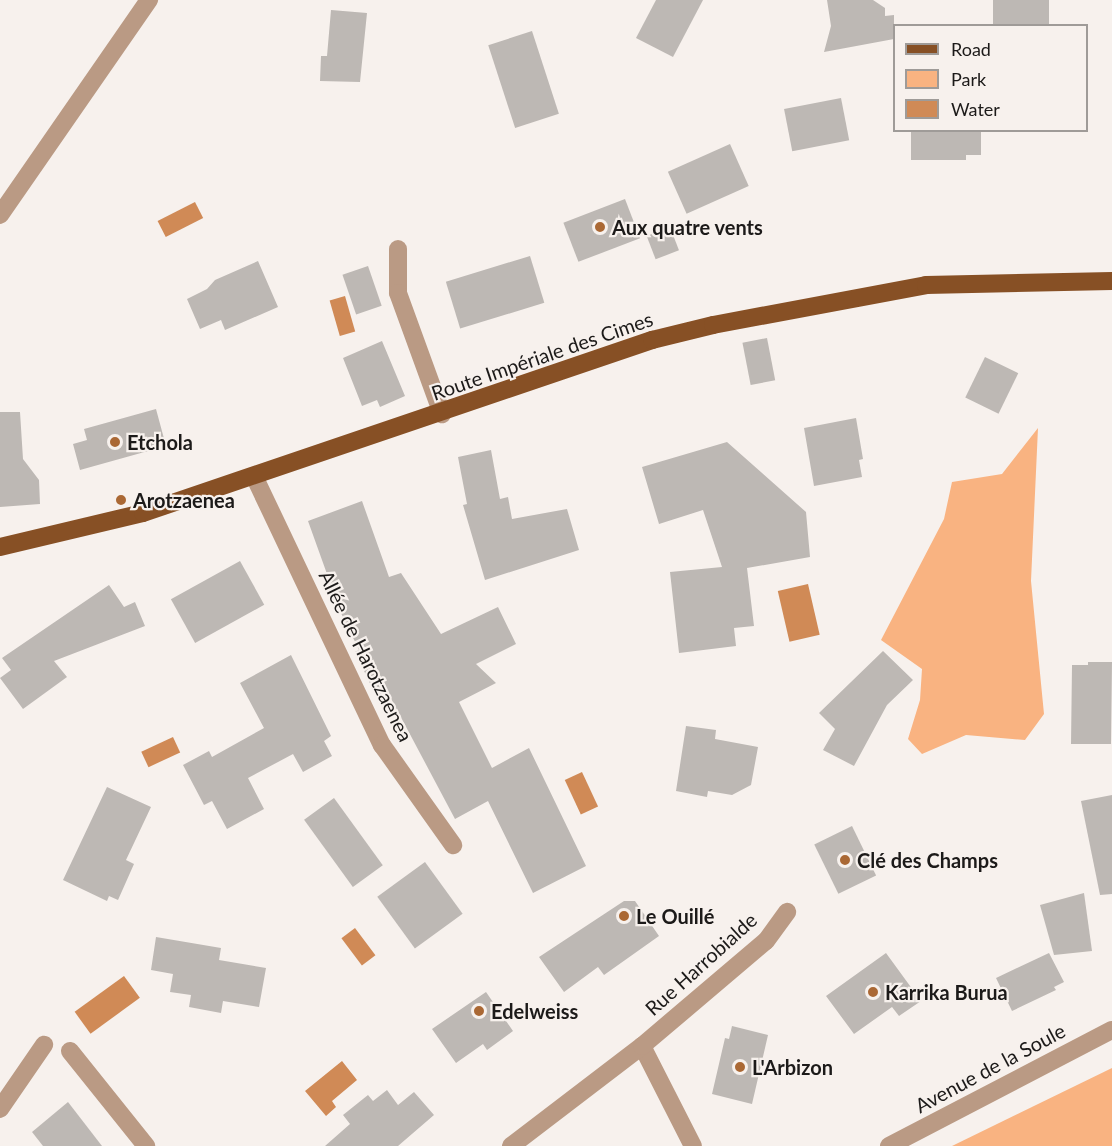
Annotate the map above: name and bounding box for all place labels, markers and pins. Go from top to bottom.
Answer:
place label: Aux quatre vents [612,215,763,239]
marker: Aux quatre vents [593,220,607,234]
place label: Etchola [127,430,193,454]
marker: Etchola [108,435,122,449]
place label: Arotzaenea [133,488,235,512]
marker: Arotzaenea [114,493,128,507]
place label: Clé des Champs [857,848,998,872]
marker: Clé des Champs [838,853,852,867]
place label: Le Ouillé [636,904,714,928]
marker: Le Ouillé [617,909,631,923]
place label: Karrika Burua [885,980,1008,1004]
marker: Karrika Burua [866,985,880,999]
place label: Edelweiss [491,999,578,1023]
marker: Edelweiss [472,1004,486,1018]
place label: L'Arbizon [752,1055,833,1079]
marker: L'Arbizon [733,1060,747,1074]

